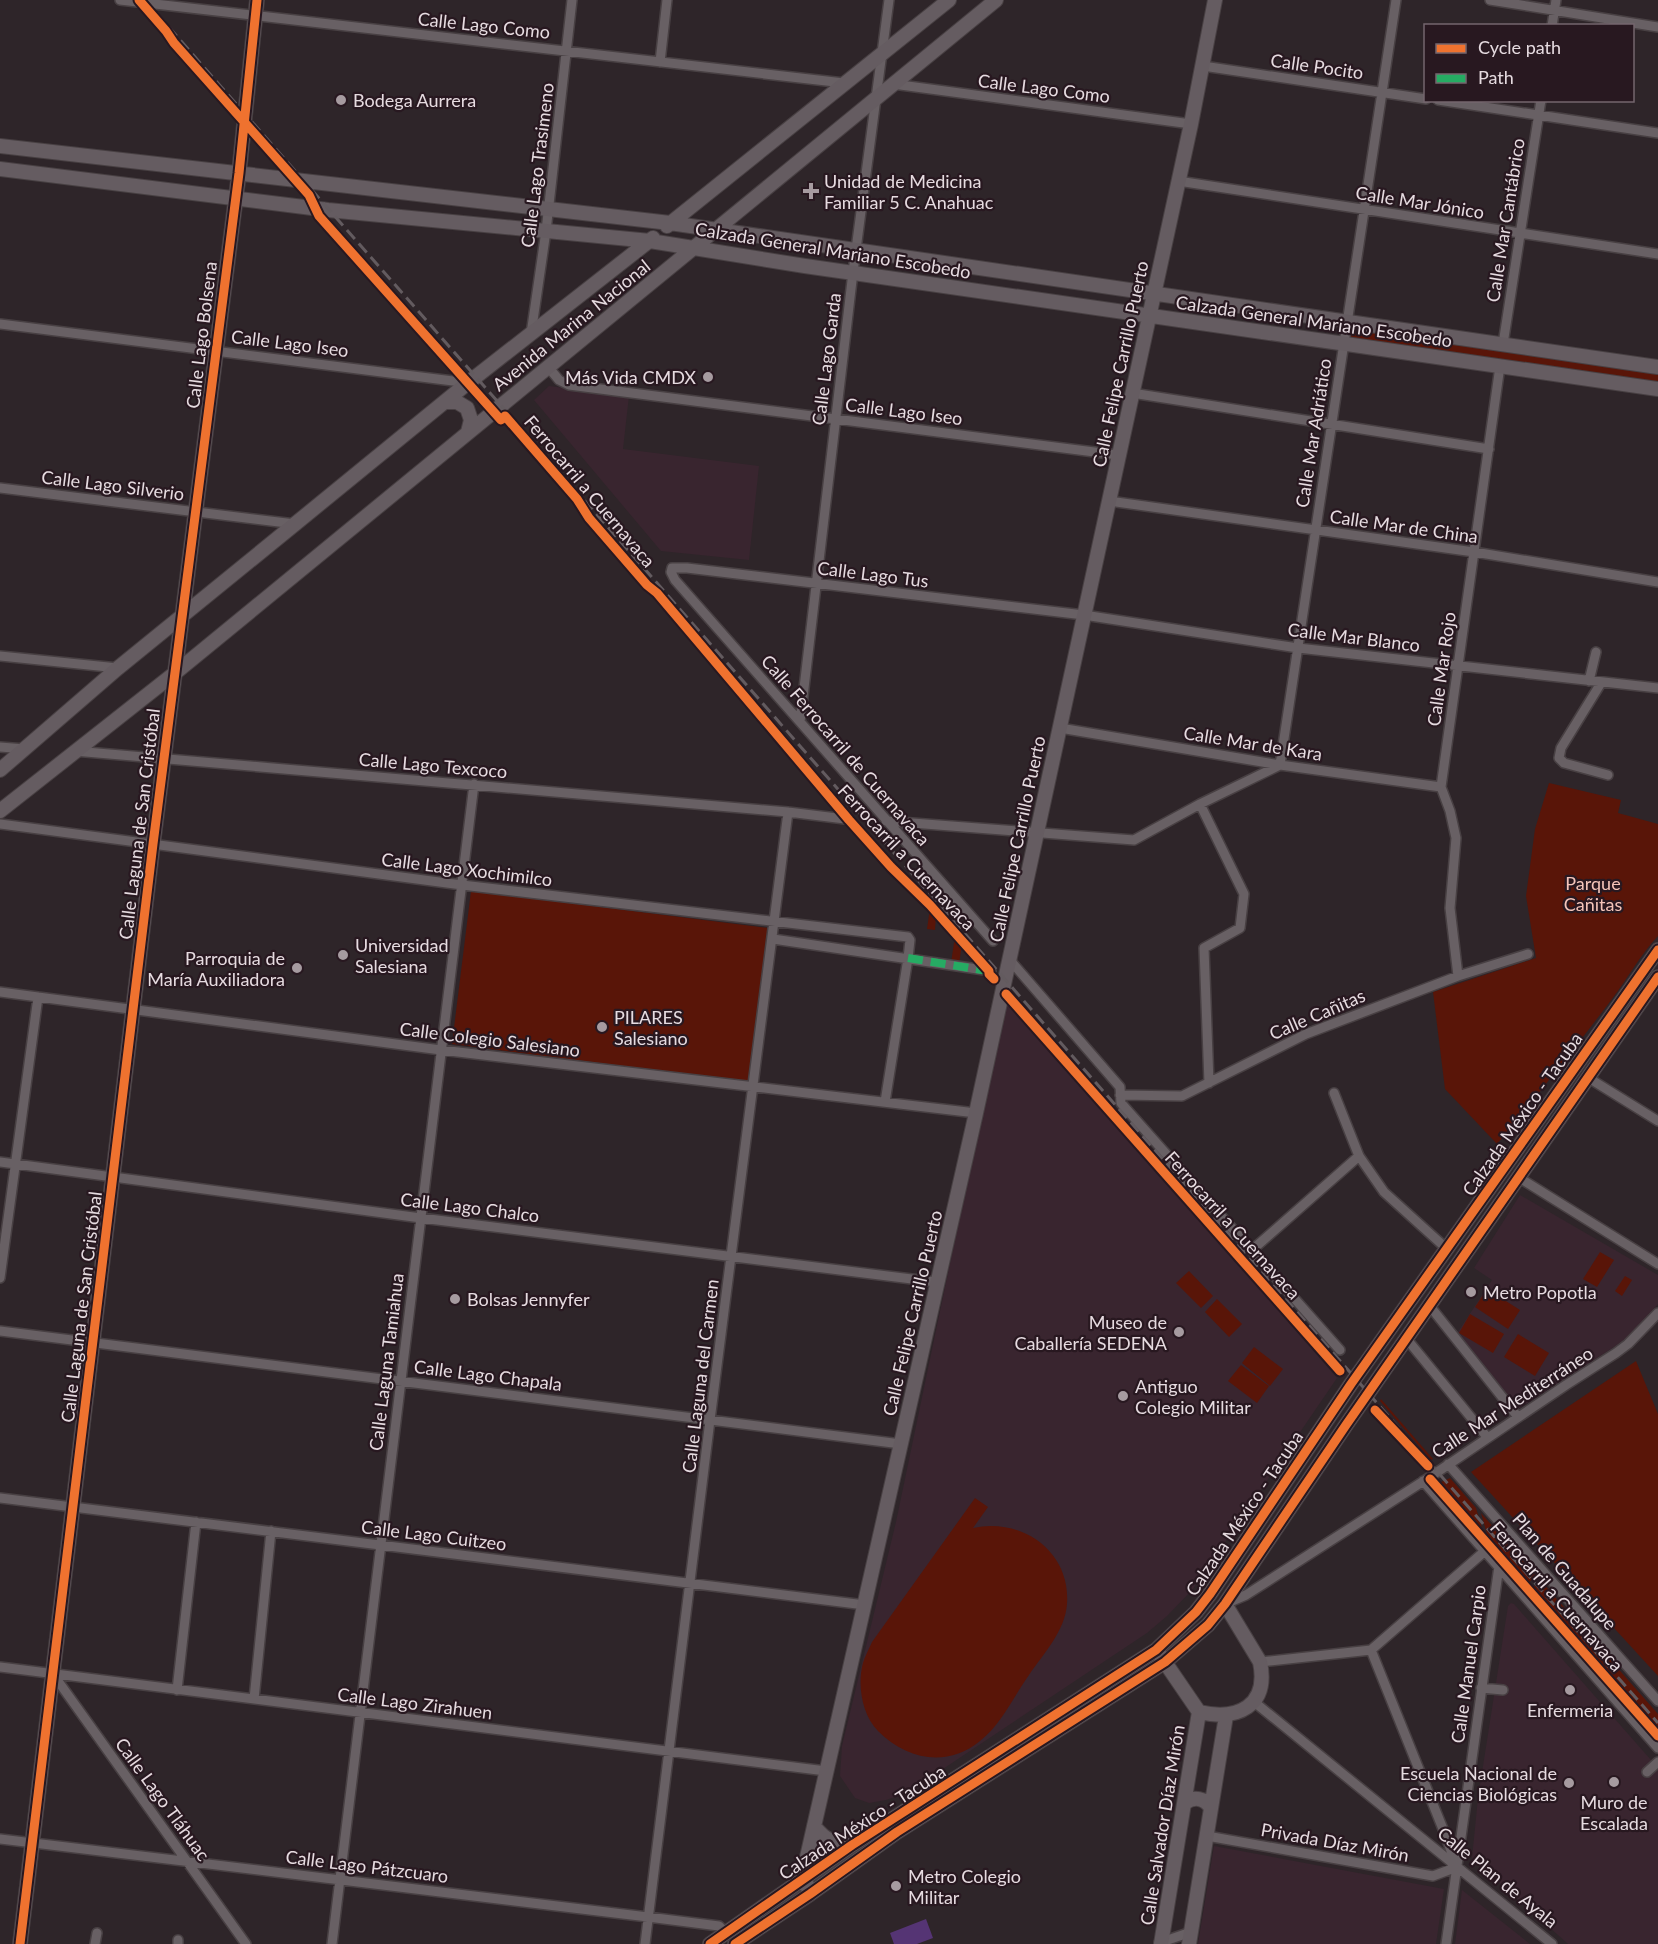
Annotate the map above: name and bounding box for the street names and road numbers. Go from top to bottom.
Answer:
street label: Calle Lago Como [417,7,551,43]
street label: Calle Pocito [1269,49,1365,83]
street label: Calle Lago Como [977,69,1111,107]
street label: Calle Lago Trasimeno [516,81,558,249]
street label: Calle Mar Cantábrico [1481,136,1529,304]
street label: Calle Mar Jónico [1354,181,1486,223]
street label: Calzada General Mariano Escobedo [694,217,972,283]
street label: Avenida Marina Nacional [488,255,654,395]
street label: Calle Felipe Carrillo Puerto [1087,259,1153,469]
street label: Calle Lago Bolsena [181,260,221,410]
street label: Calzada General Mariano Escobedo [1174,291,1454,351]
street label: Calle Lago Garda [807,292,845,426]
street label: Calle Lago Iseo [230,325,350,361]
street label: Calle Mar Adriático [1290,357,1336,509]
street label: Calle Lago Iseo [844,393,964,429]
street label: Ferrocarril a Cuernavaca [520,411,660,571]
street label: Calle Lago Silverio [40,465,186,505]
street label: Calle Mar de China [1329,505,1479,547]
street label: Calle Lago Tus [816,556,930,592]
street label: Calle Mar Rojo [1422,610,1460,728]
street label: Calle Mar Blanco [1287,618,1421,656]
street label: Calle Ferrocarril de Cuernavaca [757,650,935,850]
street label: Calle Laguna de San Cristóbal [114,707,164,941]
street label: Calle Mar de Kara [1182,721,1324,765]
street label: Calle Felipe Carrillo Puerto [984,734,1050,944]
street label: Calle Lago Texcoco [358,748,508,782]
street label: Ferrocarril a Cuernavaca [834,779,980,935]
street label: Calle Lago Xochimilco [380,848,554,890]
street label: Calle Cañitas [1266,984,1368,1044]
street label: Calle Colegio Salesiano [399,1017,581,1061]
street label: Calzada México - Tacuba [1457,1028,1587,1200]
street label: Ferrocarril a Cuernavaca [1161,1146,1305,1304]
street label: Calle Lago Chalco [399,1188,541,1226]
street label: Calle Laguna de San Cristóbal [56,1190,106,1424]
street label: Calle Felipe Carrillo Puerto [878,1208,946,1418]
street label: Calle Laguna Tamiahua [364,1272,408,1452]
street label: Calle Laguna del Carmen [677,1278,723,1474]
street label: Calle Mar Mediterráneo [1427,1342,1597,1462]
street label: Calle Lago Chapala [413,1355,563,1395]
street label: Calzada México - Tacuba [1181,1426,1307,1600]
street label: Plan de Guadalupe [1508,1508,1622,1634]
street label: Calle Lago Cuitzeo [360,1515,508,1555]
street label: Ferrocarril a Cuernavaca [1486,1516,1628,1676]
street label: Calle Manuel Carpio [1446,1583,1490,1745]
street label: Calle Lago Zirahuen [336,1683,494,1723]
street label: Calle Salvador Díaz Mirón [1135,1723,1189,1927]
street label: Calle Lago Tláhuac [111,1733,215,1865]
street label: Calzada México - Tacuba [775,1760,949,1884]
street label: Privada Díaz Mirón [1259,1818,1411,1866]
street label: Calle Plan de Ayala [1433,1822,1563,1932]
street label: Calle Lago Pátzcuaro [285,1845,449,1887]

